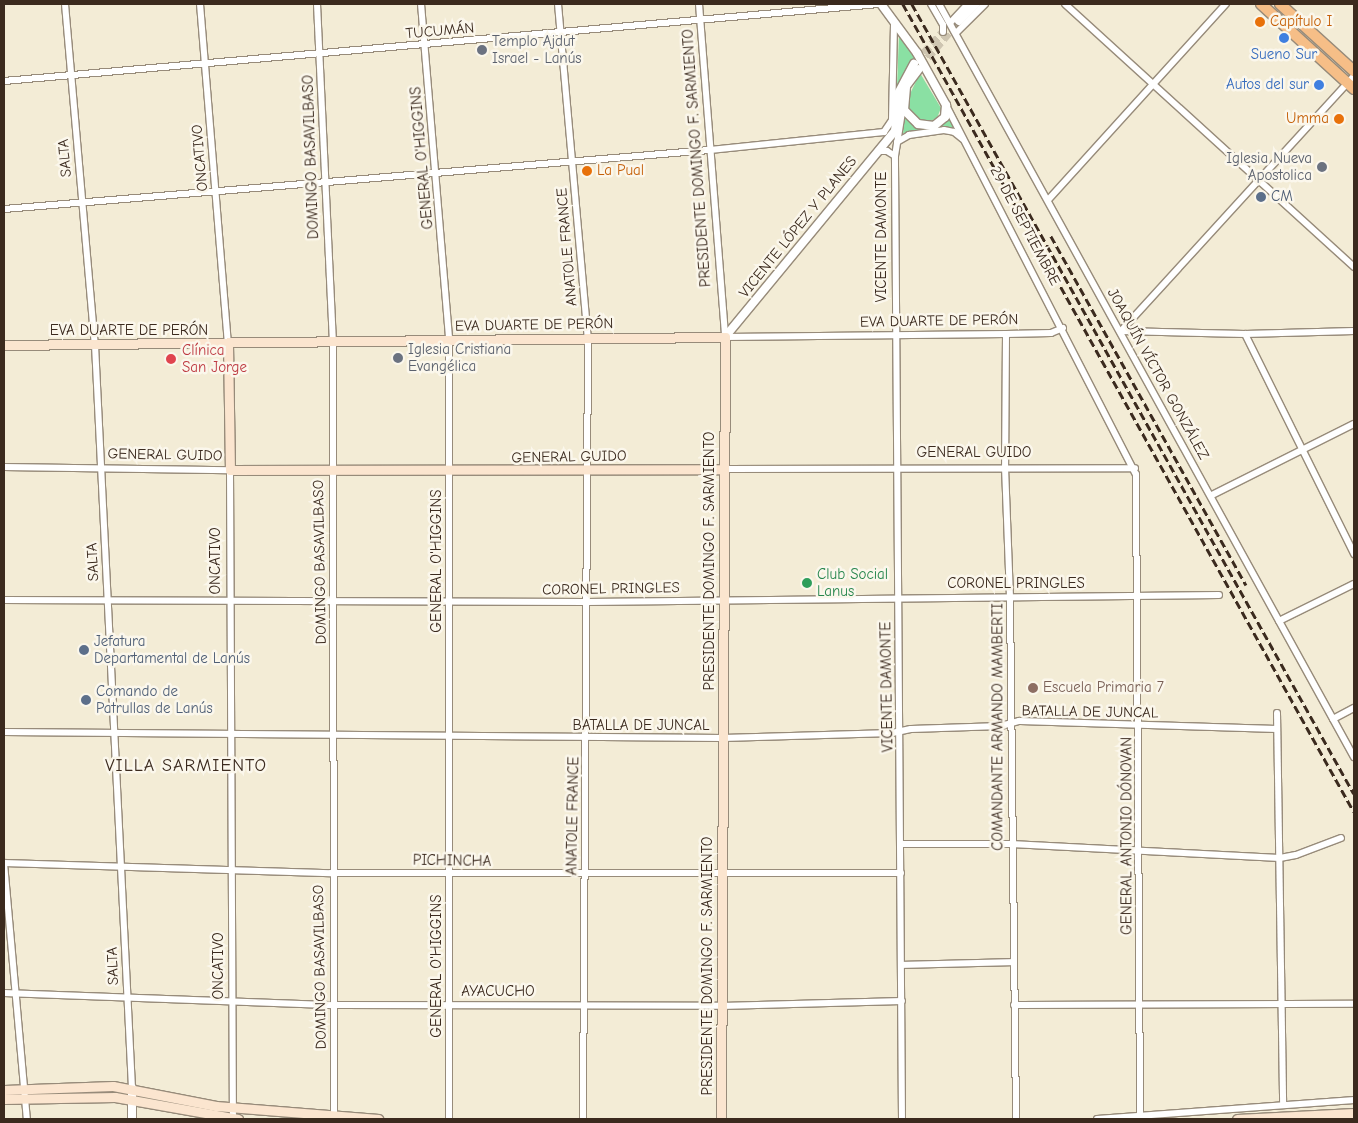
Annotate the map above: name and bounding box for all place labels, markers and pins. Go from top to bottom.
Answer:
place label: Capítulo I [1270,13,1332,31]
marker: Capítulo I [1254,16,1266,28]
place label: Templo Ajdut Israel - Lanús [492,32,582,67]
marker: Sueno Sur [1278,32,1290,44]
marker: Templo Ajdut Israel - Lanús [476,44,488,56]
place label: Sueno Sur [1251,46,1317,64]
place label: Autos del sur [1226,76,1309,94]
marker: Autos del sur [1313,79,1325,91]
place label: Umma [1286,110,1329,128]
marker: Umma [1333,113,1345,125]
place label: Iglesia Nueva Apostolica [1226,149,1312,184]
marker: Iglesia Nueva Apostolica [1316,161,1328,173]
place label: La Pual [597,162,644,180]
marker: La Pual [581,165,593,177]
place label: CM [1271,188,1293,206]
marker: CM [1255,191,1267,203]
place label: Iglesia Cristiana Evangélica [408,340,511,375]
place label: Clínica San Jorge [182,341,247,376]
marker: Clínica San Jorge [164,352,178,366]
marker: Iglesia Cristiana Evangélica [392,352,404,364]
place label: Club Social Lanus [817,565,888,600]
marker: Club Social Lanus [801,577,813,589]
place label: Jefatura Departamental de Lanús [94,632,250,667]
marker: Jefatura Departamental de Lanús [78,644,90,656]
place label: Escuela Primaria 7 [1043,679,1164,697]
place label: Comando de Patrullas de Lanús [96,682,213,717]
marker: Escuela Primaria 7 [1027,682,1039,694]
marker: Comando de Patrullas de Lanús [80,694,92,706]

